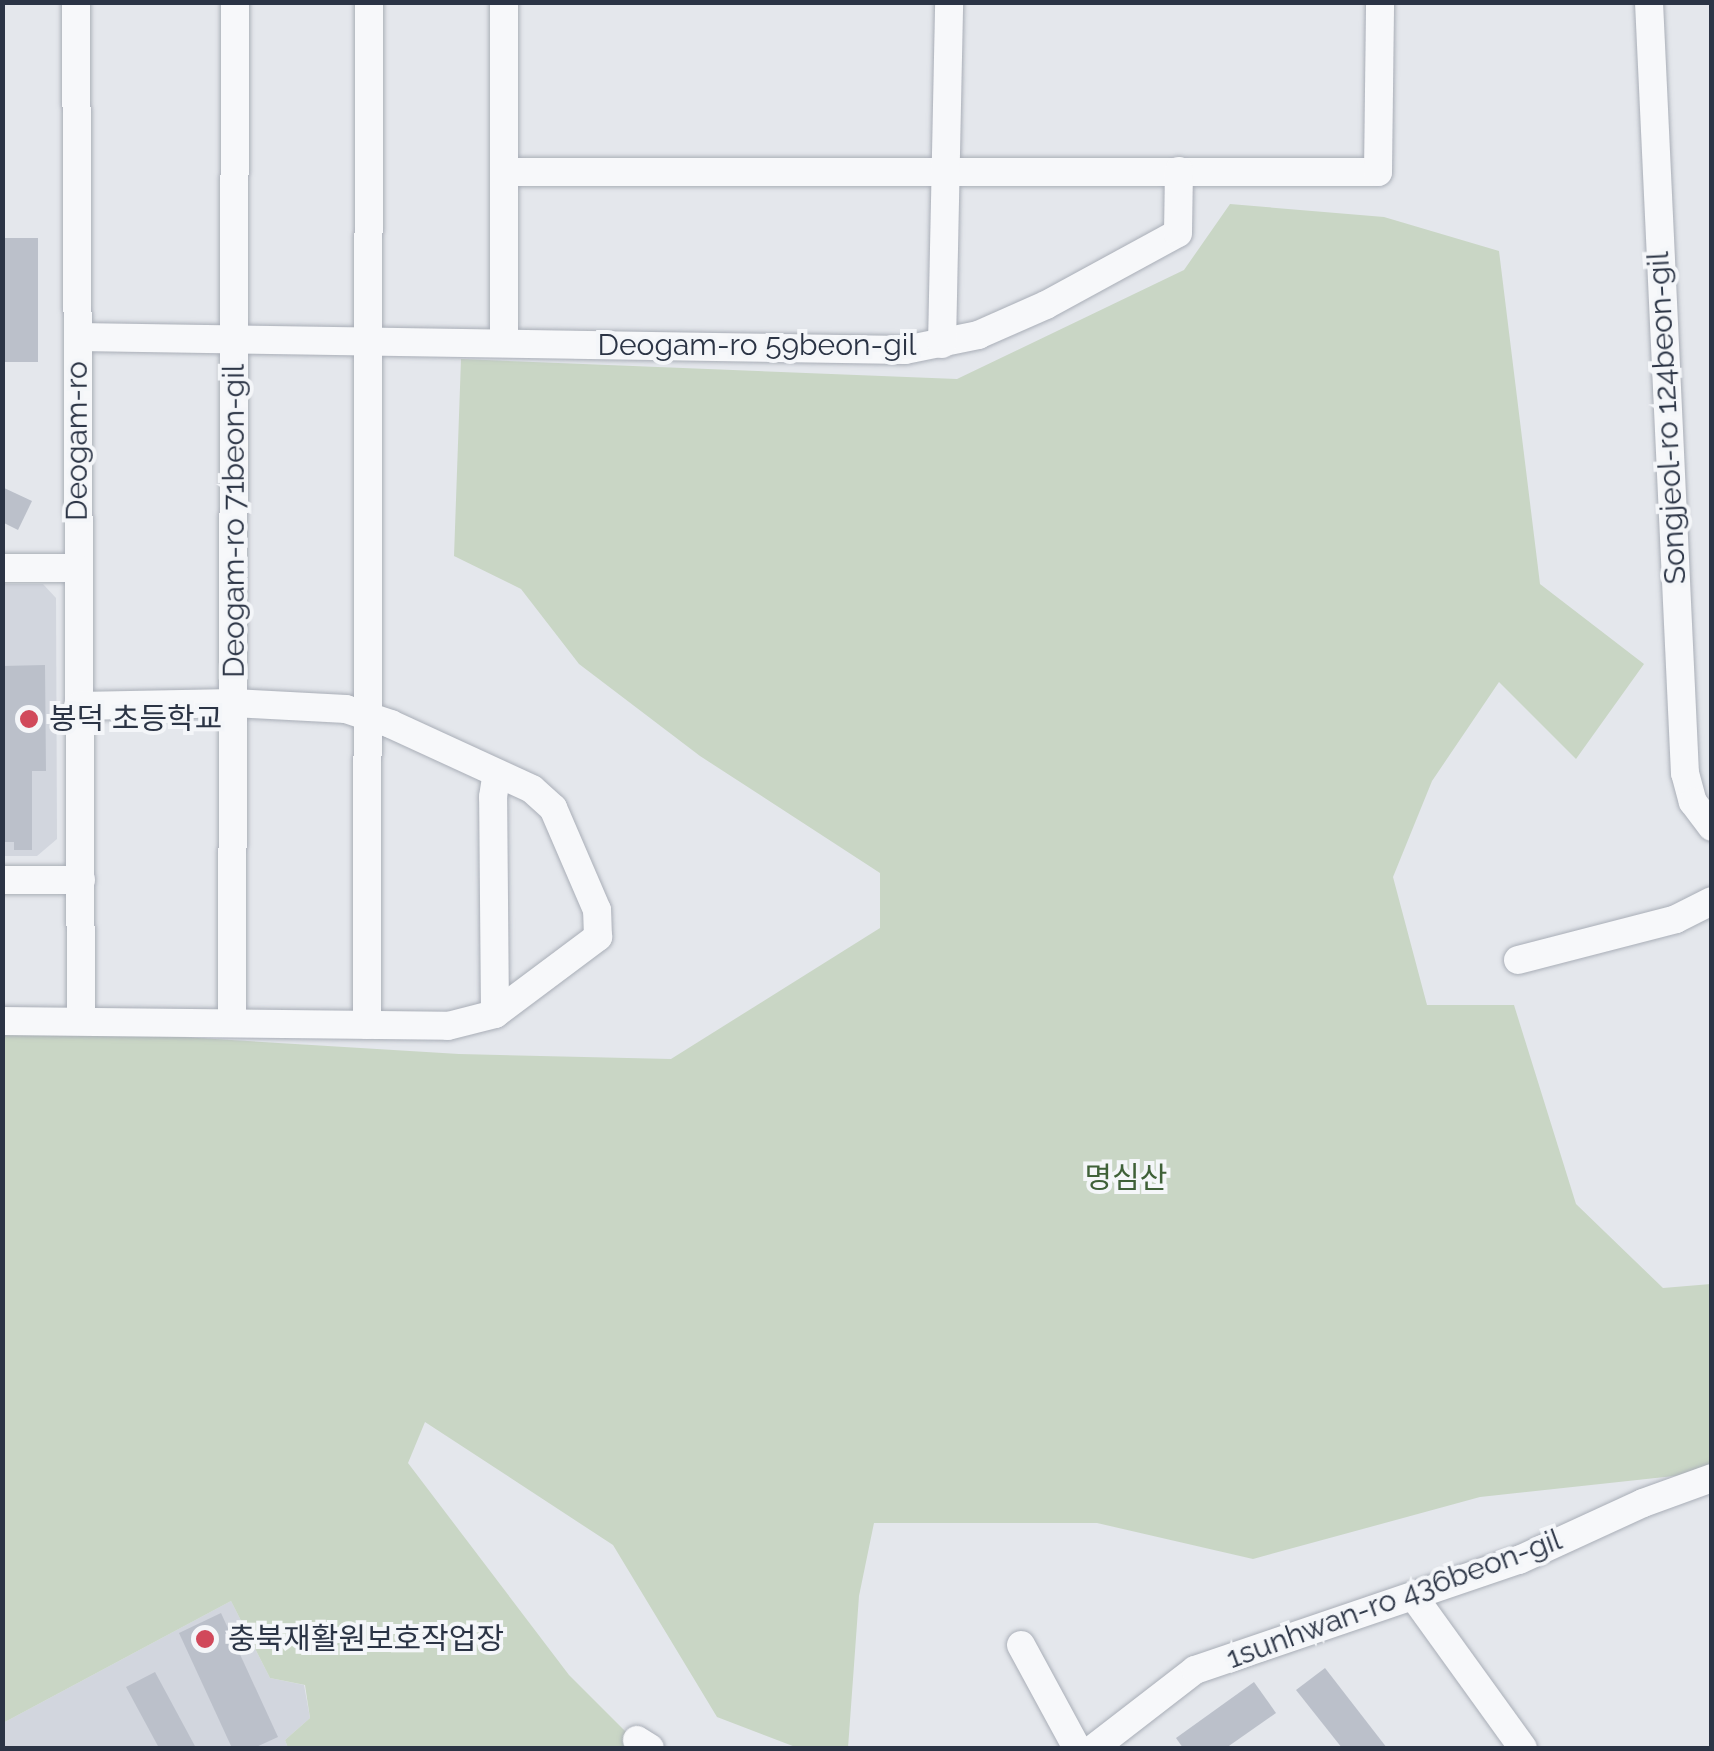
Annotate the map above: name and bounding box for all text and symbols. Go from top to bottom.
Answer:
street label: Songjeol-ro 124beon-gil [1640,251,1694,585]
street label: Deogam-ro 59beon-gil [598,327,916,363]
street label: Deogam-ro [59,361,95,521]
street label: Deogam-ro 71beon-gil [216,364,252,678]
place label: 봉덕 초등학교 [49,701,222,737]
marker: 봉덕 초등학교 [18,708,40,730]
park label: 명심산 [1085,1160,1167,1196]
street label: 1sunhwan-ro 436beon-gil [1222,1522,1566,1676]
place label: 충북재활원보호작업장 [228,1621,504,1657]
marker: 충북재활원보호작업장 [192,1626,218,1652]

